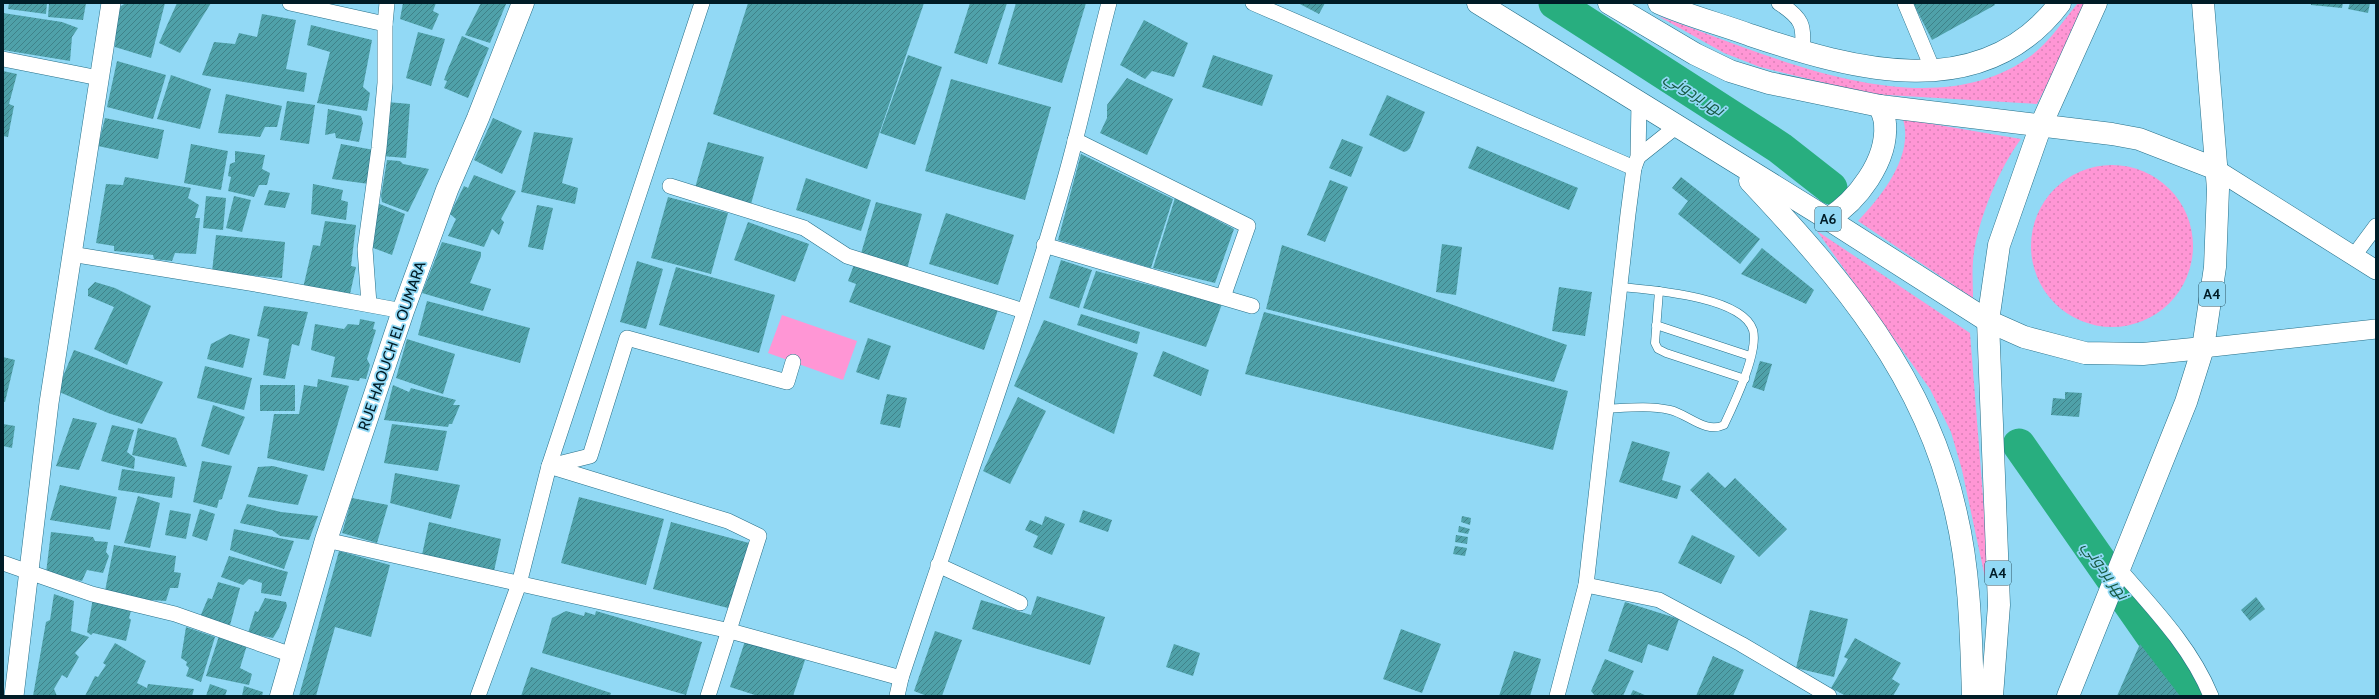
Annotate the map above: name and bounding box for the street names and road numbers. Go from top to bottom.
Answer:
road number: A6 [1815,207,1841,231]
street label: RUE HAOUCH EL OUMARA [355,258,430,433]
road number: A4 [2199,282,2225,306]
road number: A4 [1985,561,2011,585]

